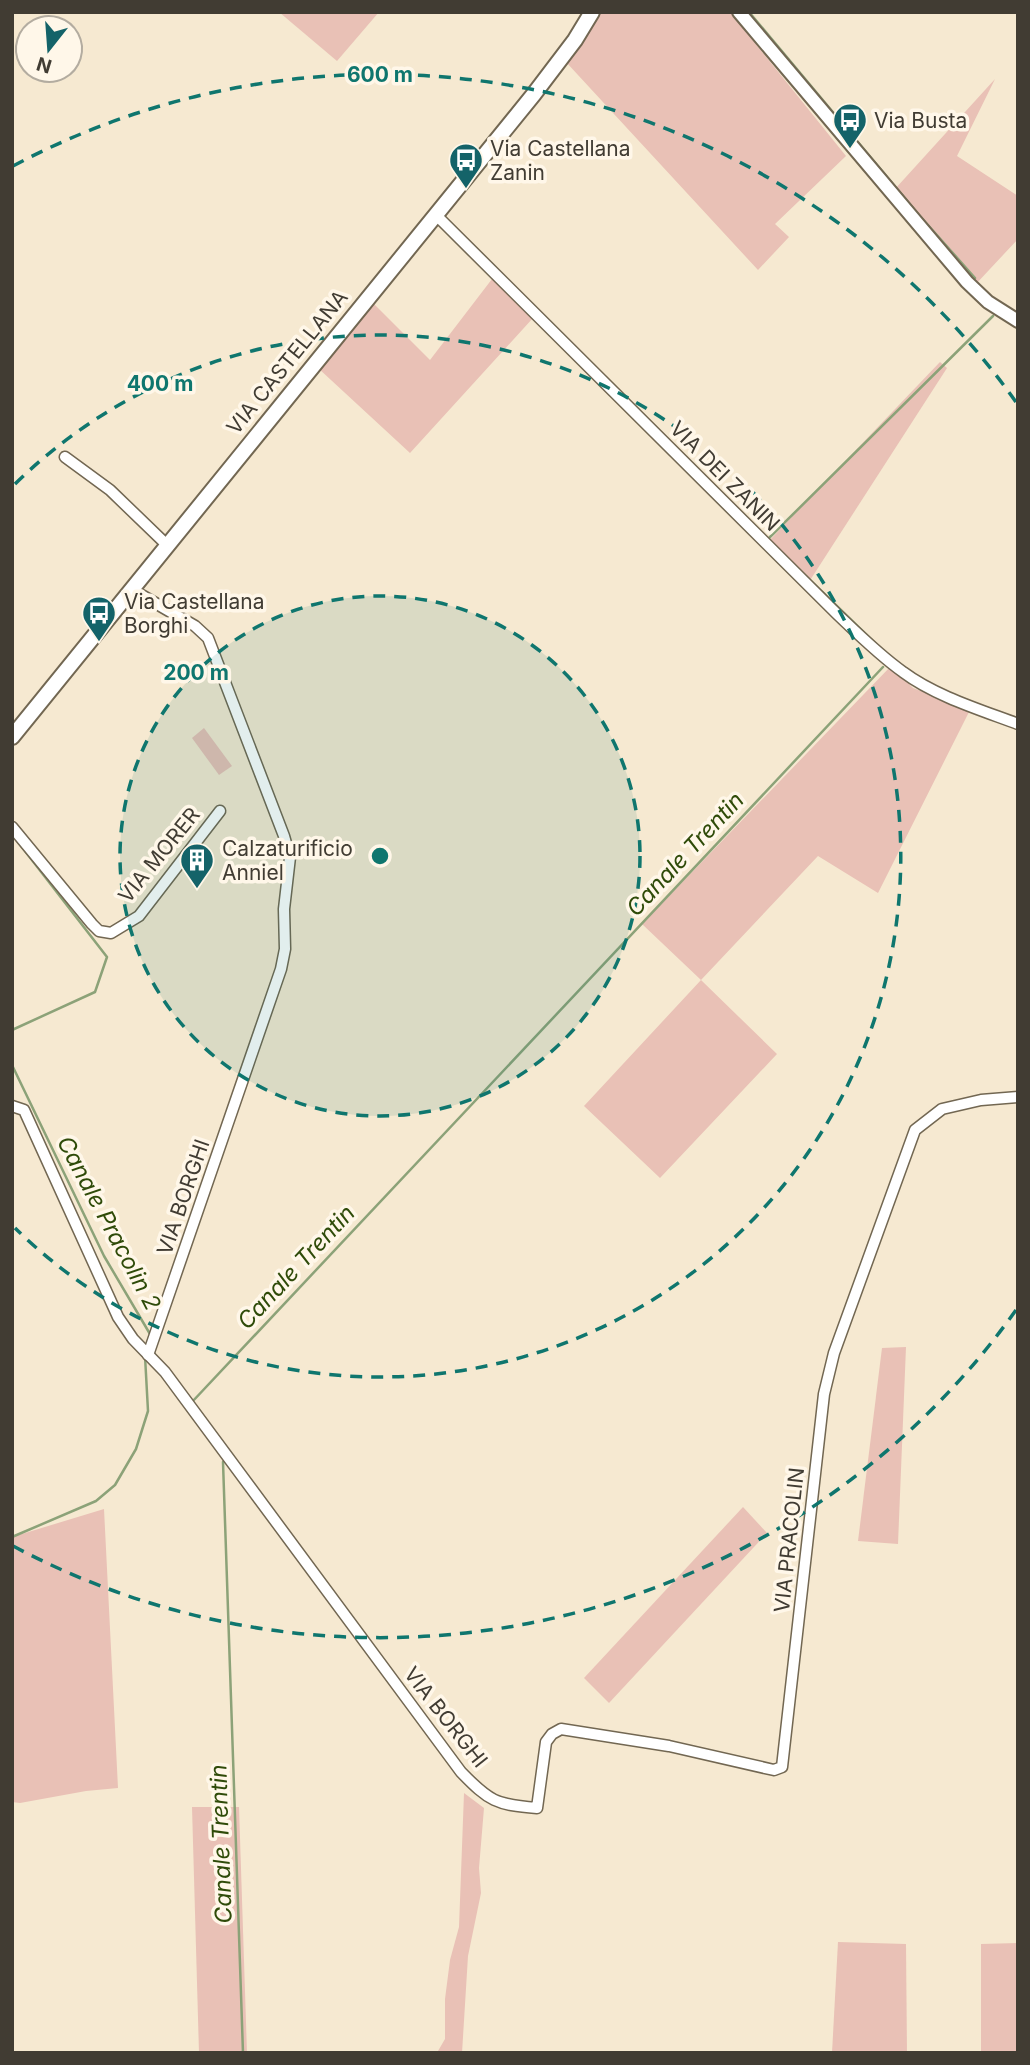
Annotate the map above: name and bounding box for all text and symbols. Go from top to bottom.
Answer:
north arrow [14,14,84,84]
text: N [34,52,54,78]
text: 600 m [347,62,413,87]
bus stop icon: Via Busta [831,101,869,150]
place label: Via Busta [874,108,967,133]
place label: Via Castellana Zanin [490,136,631,185]
bus stop icon: Via Castellana Zanin [447,141,485,190]
street label: VIA CASTELLANA [221,285,353,439]
text: 400 m [127,371,193,396]
street label: VIA DEI ZANIN [665,416,785,536]
place label: Via Castellana Borghi [124,589,265,638]
bus stop icon: Via Castellana Borghi [80,594,118,643]
text: 200 m [163,660,229,685]
water label: Canale Trentin [620,786,750,922]
street label: VIA MORER [113,802,205,908]
place label: Calzaturificio Anniel [222,836,353,885]
building icon: Calzaturificio Anniel [178,841,216,890]
centre of rings [368,844,392,868]
water label: Canale Pracolin 2 [51,1131,167,1315]
street label: VIA BORGHI [152,1136,214,1258]
water label: Canale Trentin [231,1199,361,1335]
street label: VIA PRACOLIN [769,1466,809,1614]
street label: VIA BORGHI [399,1662,493,1772]
water label: Canale Trentin [204,1764,238,1924]

